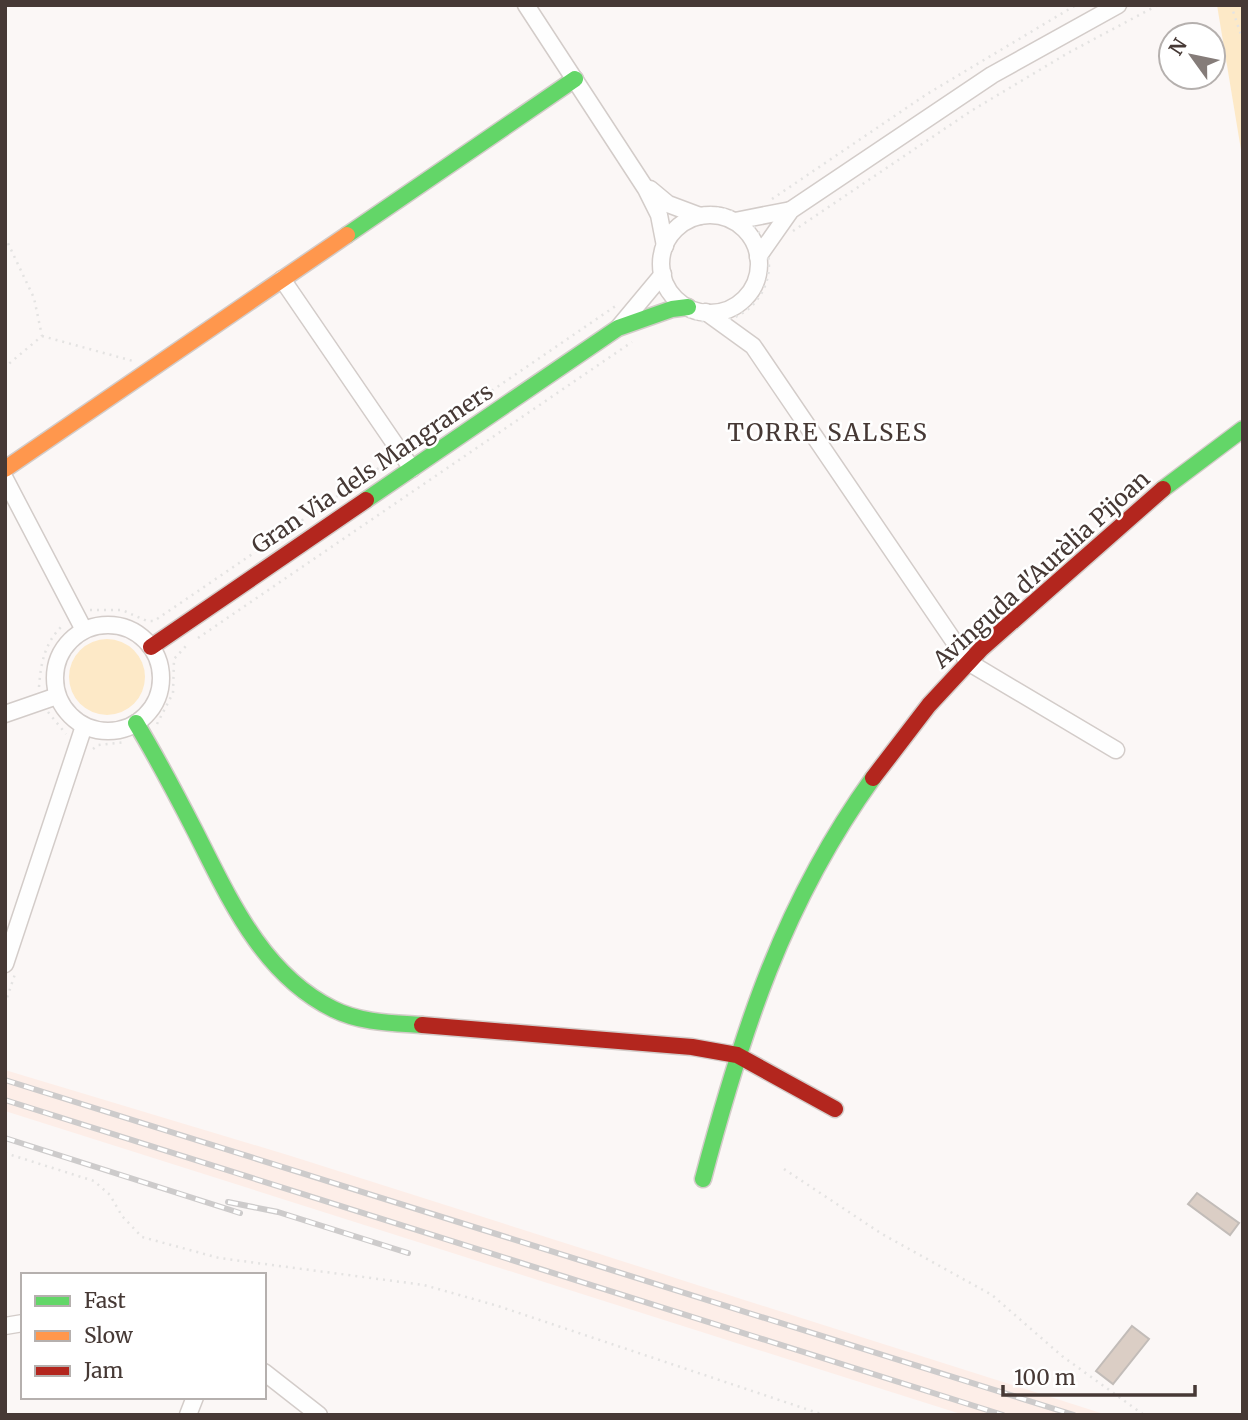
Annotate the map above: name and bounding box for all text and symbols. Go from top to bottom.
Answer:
north arrow [1157,21,1227,91]
text: N [1164,34,1192,60]
street label: Gran Via dels Mangraners [246,376,498,560]
district label: TORRE SALSES [727,417,929,448]
street label: Avinguda d'Aurèlia Pijoan [926,464,1155,675]
legend [21,1273,266,1399]
text: Fast [84,1287,126,1314]
text: Slow [84,1322,133,1349]
scale bar [1003,1354,1196,1398]
text: Jam [83,1357,123,1384]
text: 100 m [1014,1364,1076,1391]

